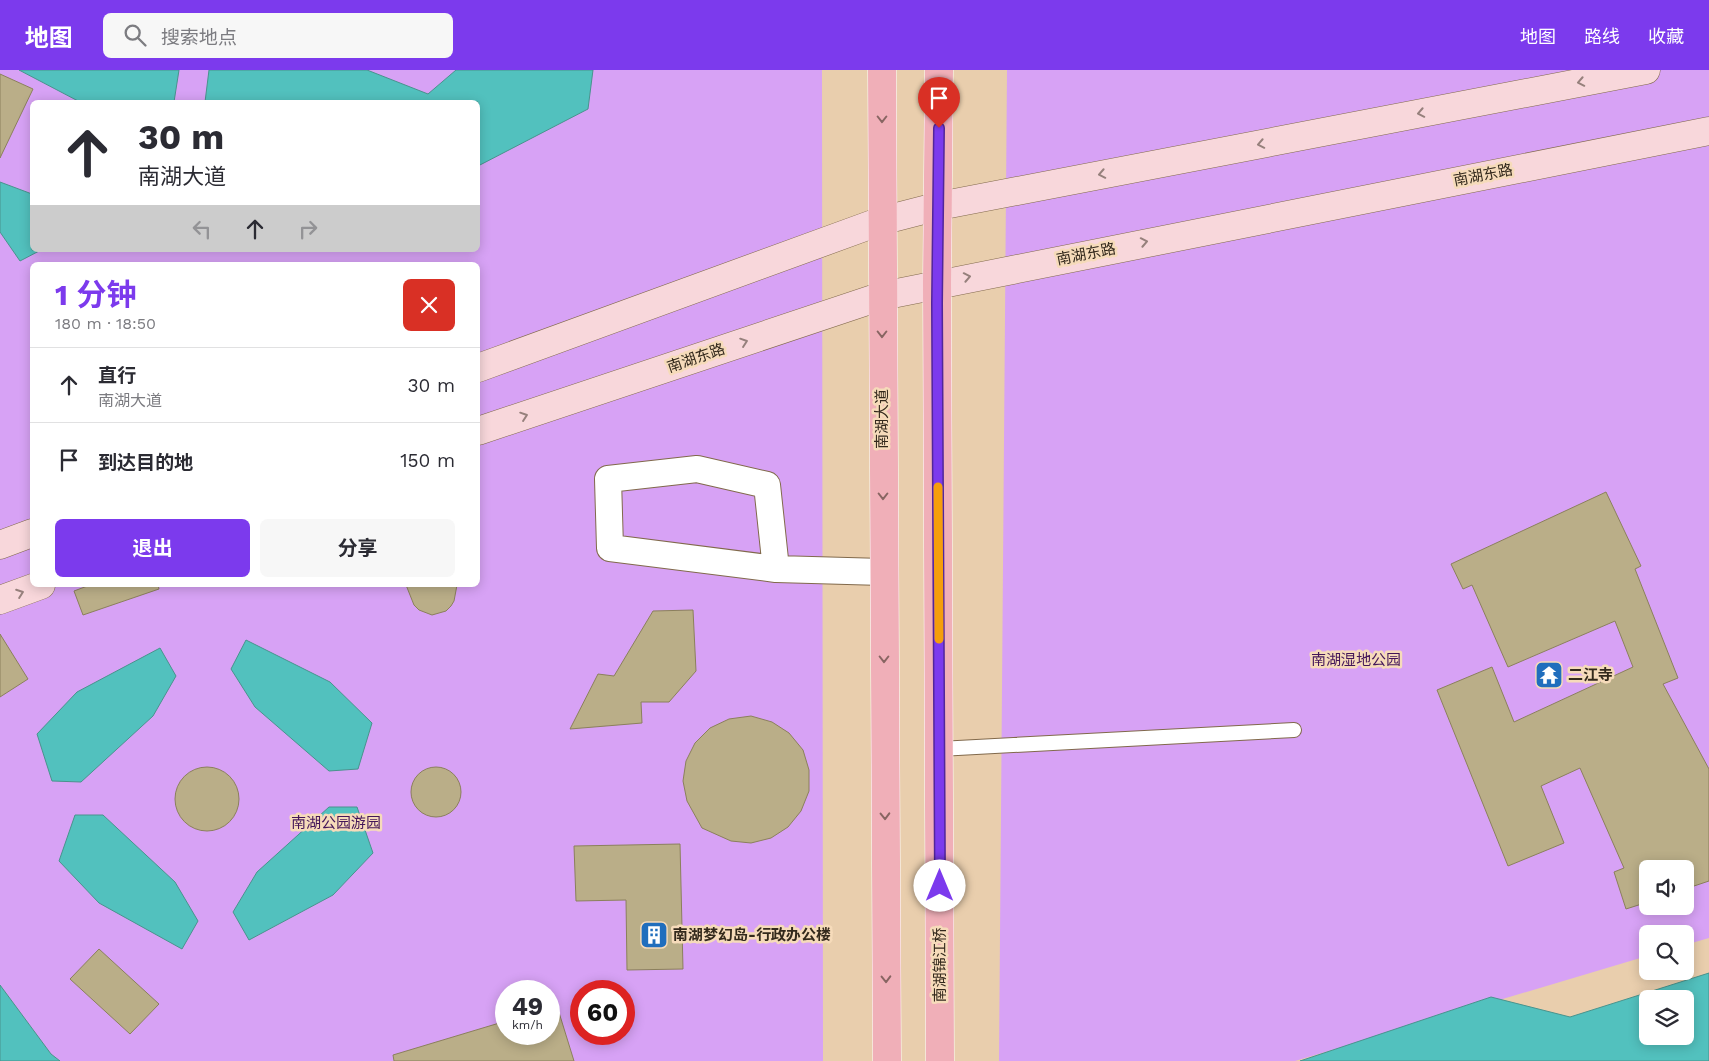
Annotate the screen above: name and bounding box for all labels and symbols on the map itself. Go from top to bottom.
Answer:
pin [918,77,960,128]
one-way arrow [1576,77,1585,87]
one-way arrow [1417,107,1425,118]
one-way arrow [877,115,887,123]
one-way arrow [1257,138,1266,148]
street label: 南湖东路 [1452,160,1514,190]
one-way arrow [1097,169,1106,179]
one-way arrow [1139,238,1148,248]
street label: 南湖东路 [1055,239,1117,269]
one-way arrow [963,273,972,283]
one-way arrow [877,330,887,338]
one-way arrow [739,338,748,348]
street label: 南湖东路 [665,340,727,376]
street label: 南湖大道 [873,389,891,449]
one-way arrow [519,412,527,422]
one-way arrow [878,492,888,500]
one-way arrow [16,588,24,598]
park label: 南湖湿地公园 [1311,651,1401,669]
one-way arrow [878,655,889,663]
temple icon: 二江寺 [1534,660,1564,690]
place label: 二江寺 [1568,666,1613,684]
one-way arrow [880,812,890,820]
park label: 南湖公园游园 [291,814,381,832]
position arrow [913,859,965,911]
building icon: 南湖梦幻岛-行政办公楼 [639,920,669,950]
place label: 南湖梦幻岛-行政办公楼 [673,926,831,944]
street label: 南湖锦江桥 [931,927,949,1003]
one-way arrow [881,975,892,983]
speed limit sign: 60 [570,980,635,1045]

